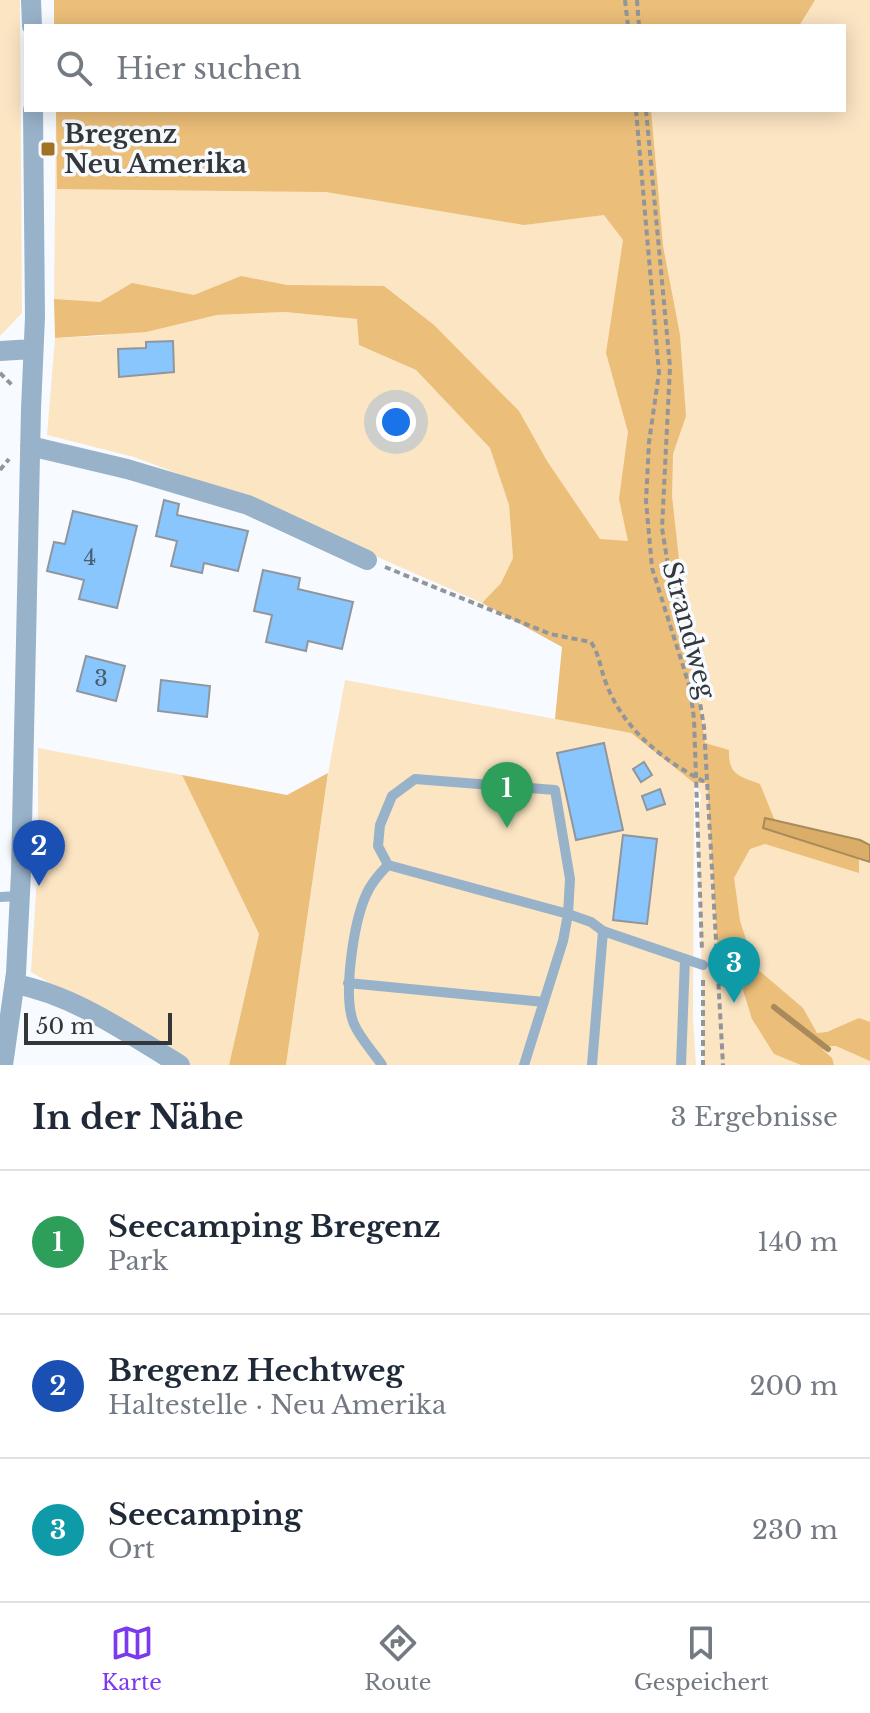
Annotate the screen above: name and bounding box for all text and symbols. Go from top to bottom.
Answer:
search box [24,24,846,112]
icon: search [52,46,96,90]
text: Hier suchen [116,50,302,87]
place label: Bregenz Neu Amerika [64,118,247,180]
marker: Bregenz Neu Amerika [39,140,57,158]
your location [376,402,416,442]
house number: 4 [84,544,96,571]
street label: Strandweg [655,558,723,703]
house number: 3 [94,665,108,692]
pin: 1 [481,762,533,828]
pin: 2 [13,820,65,886]
pin: 3 [708,937,760,1003]
scale bar [24,1009,172,1045]
text: 50 m [36,1013,94,1040]
text: In der Nähe [32,1096,244,1138]
text: 3 Ergebnisse [671,1101,838,1133]
text: Seecamping Bregenz [108,1208,441,1245]
text: 1 [52,1226,64,1258]
text: 140 m [757,1226,838,1258]
text: Park [108,1245,168,1277]
text: Bregenz Hechtweg [108,1352,404,1389]
text: 2 [50,1370,66,1402]
text: 200 m [749,1370,838,1402]
text: Haltestelle · Neu Amerika [108,1389,446,1421]
text: Seecamping [108,1496,302,1533]
text: 3 [50,1514,66,1546]
text: 230 m [752,1514,838,1546]
text: Ort [108,1533,155,1565]
tab: Karte [101,1621,162,1696]
tab: Route [364,1621,431,1696]
tab: Gespeichert [634,1621,769,1696]

